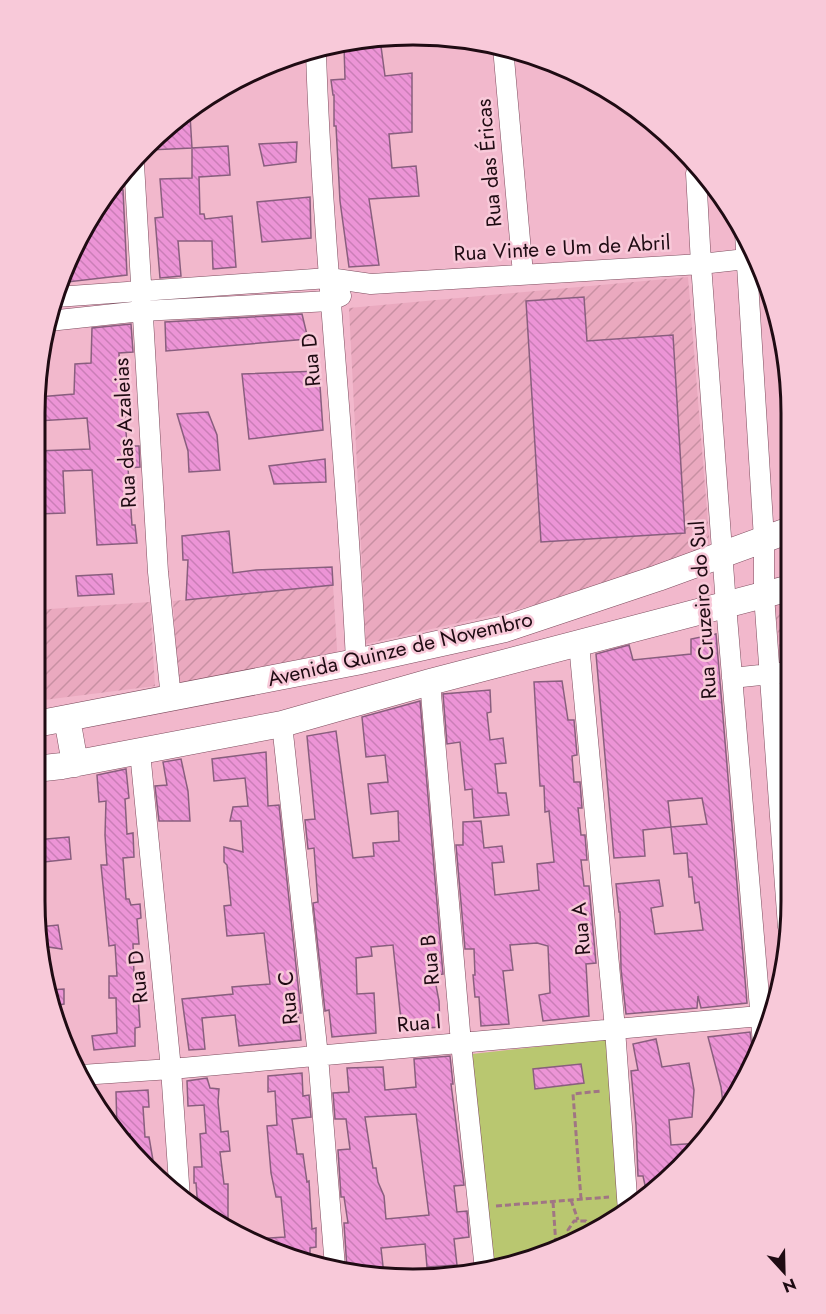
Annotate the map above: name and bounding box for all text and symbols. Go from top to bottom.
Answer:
street label: Rua das Éricas [468,98,510,228]
street label: Rua Vinte e Um de Abril [453,227,671,269]
street label: Rua D [294,332,328,388]
street label: Rua das Azaleias [106,357,144,509]
street label: Rua Cruzeiro do Sul [682,520,724,700]
street label: Avenida Quinze de Novembro [265,604,535,694]
street label: Rua A [564,901,598,957]
street label: Rua B [413,933,447,987]
street label: Rua D [120,949,156,1005]
street label: Rua C [270,970,306,1026]
street label: Rua I [396,1006,442,1040]
north arrow [754,1242,814,1302]
text: N [779,1272,800,1298]

